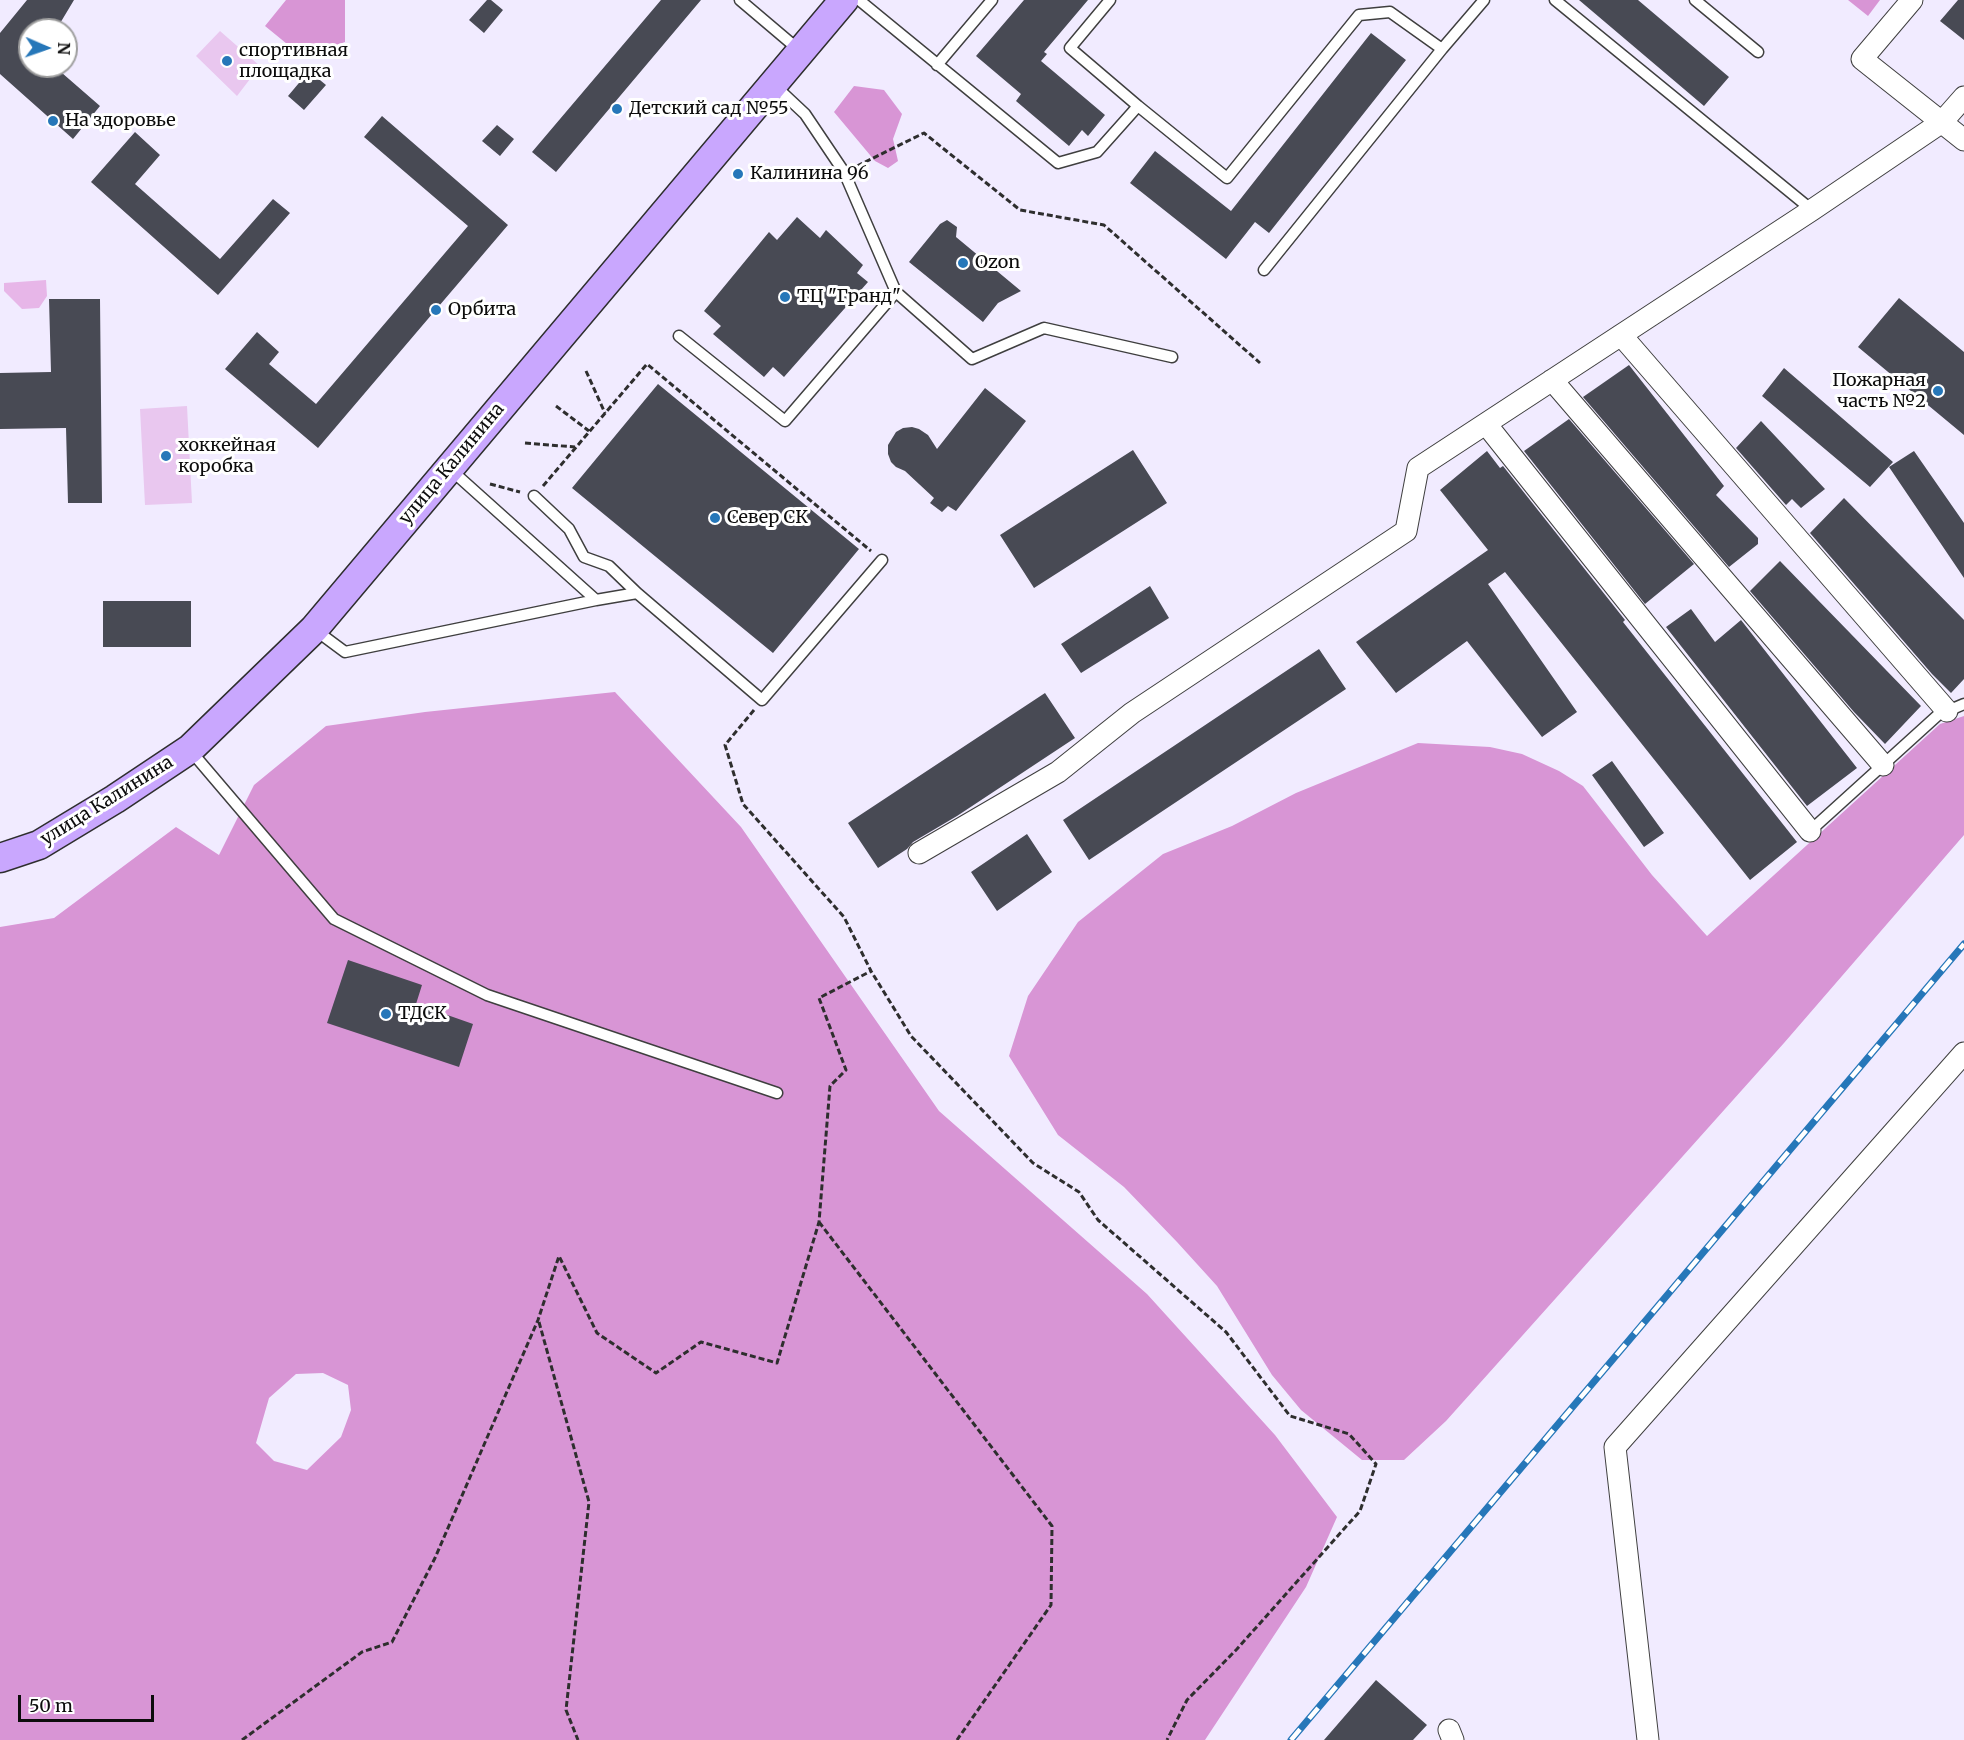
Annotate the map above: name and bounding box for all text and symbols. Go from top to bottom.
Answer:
north arrow [18,18,78,78]
place label: спортивная площадка [239,40,348,82]
text: N [54,42,74,55]
marker: спортивная площадка [220,54,234,68]
place label: Детский сад №55 [629,98,788,120]
marker: Детский сад №55 [610,102,624,116]
place label: На здоровье [65,110,176,132]
marker: На здоровье [46,114,60,128]
place label: Калинина 96 [750,163,869,185]
marker: Калинина 96 [731,167,745,181]
place label: Ozon [975,252,1020,274]
marker: Ozon [956,256,970,270]
place label: ТЦ "Гранд" [797,286,901,308]
marker: ТЦ "Гранд" [778,290,792,304]
place label: Орбита [448,299,516,321]
marker: Орбита [429,303,443,317]
place label: Пожарная часть №2 [1832,370,1926,412]
marker: Пожарная часть №2 [1931,384,1945,398]
street label: улица Калинина [395,399,509,529]
place label: хоккейная коробка [178,435,276,478]
marker: хоккейная коробка [159,449,173,463]
place label: Север СК [727,507,808,529]
marker: Север СК [708,511,722,525]
street label: улица Калинина [37,752,177,850]
place label: ТДСК [398,1003,447,1025]
marker: ТДСК [379,1007,393,1021]
scale bar [21,1683,158,1721]
text: 50 m [29,1694,73,1717]

